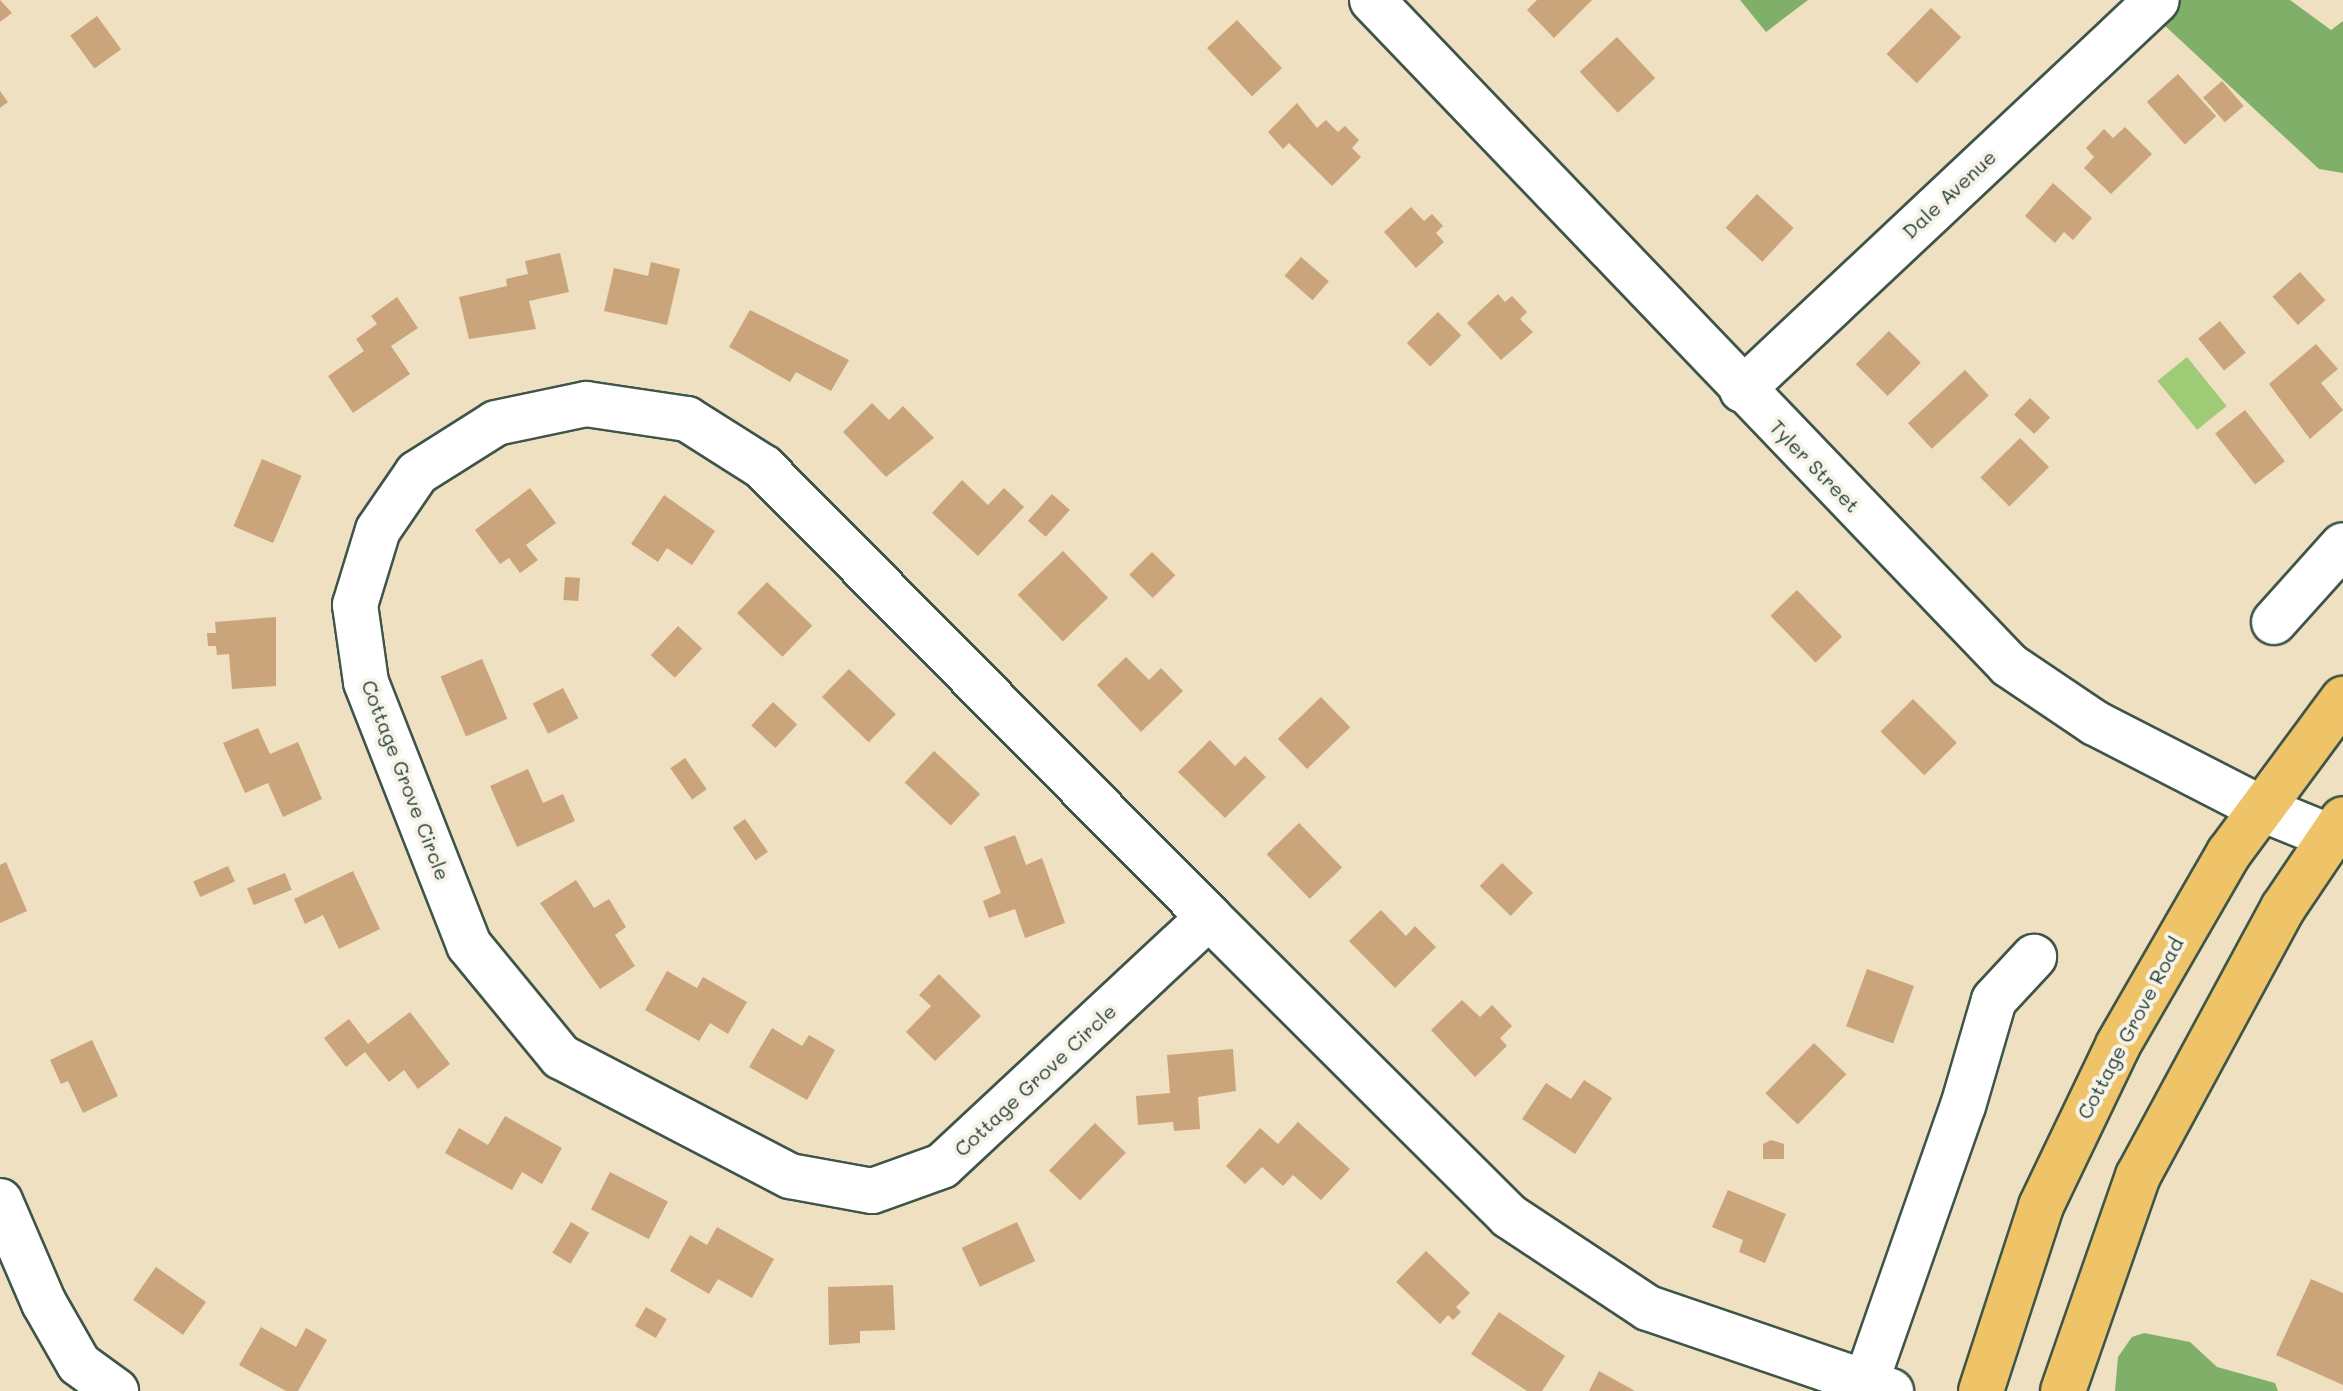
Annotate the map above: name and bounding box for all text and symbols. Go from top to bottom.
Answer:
street label: Dale Avenue [1897,145,2001,243]
street label: Tyler Street [1765,415,1865,517]
street label: Cottage Grove Circle [357,677,455,883]
street label: Cottage Grove Road [2072,933,2188,1123]
street label: Cottage Grove Circle [949,999,1121,1161]

